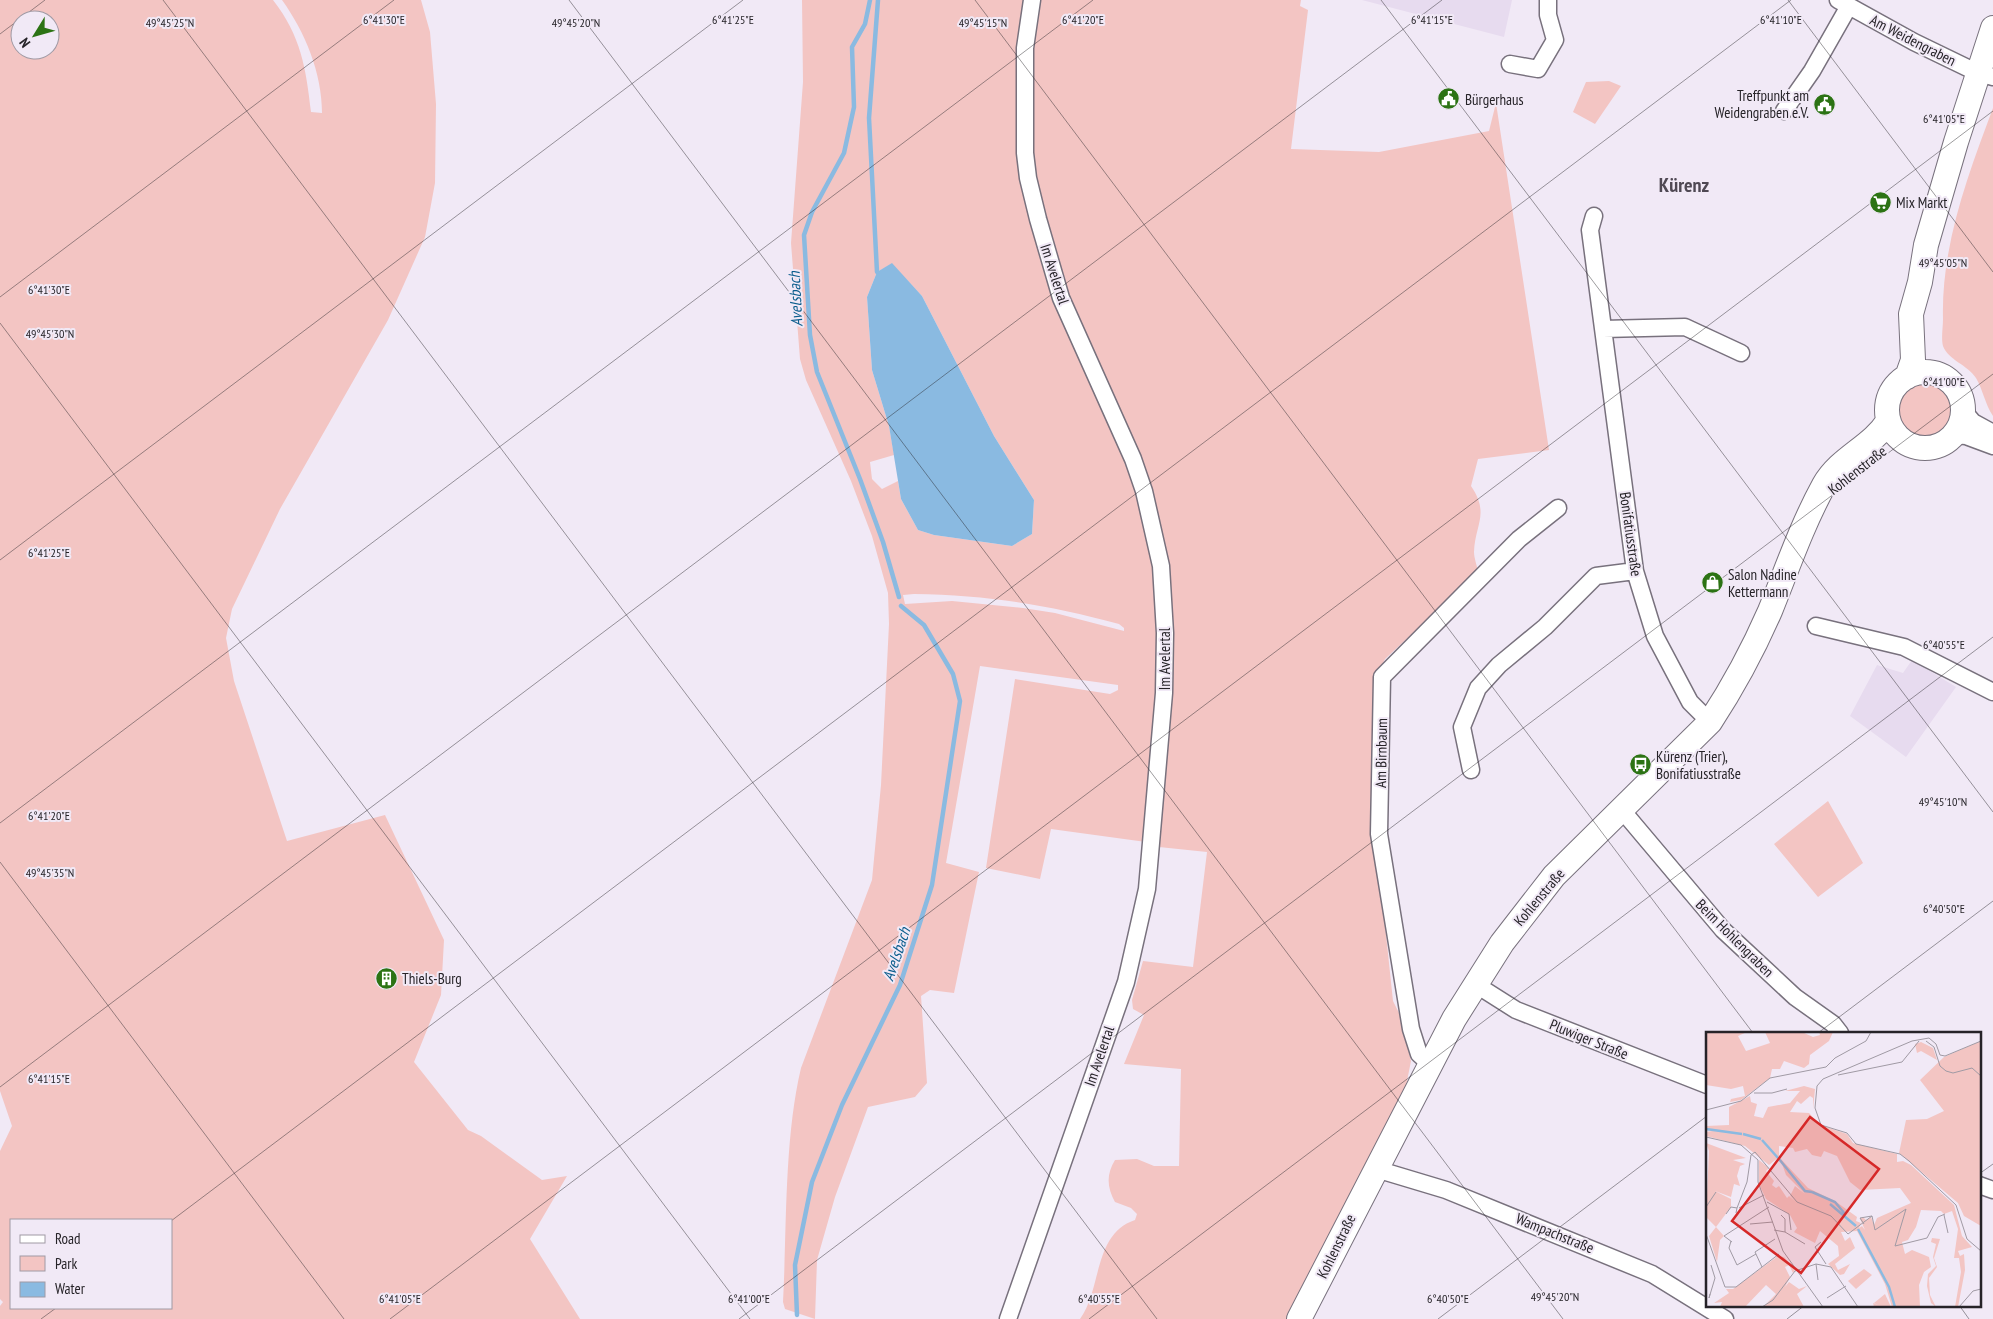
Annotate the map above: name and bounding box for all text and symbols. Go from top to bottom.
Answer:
north arrow [10,10,60,60]
street label: Am Weidengraben [1867,10,1959,70]
text: 6°41'30"E [363,12,405,27]
text: 6°41'25"E [712,12,754,27]
text: 6°41'20"E [1062,12,1104,27]
text: 6°41'15"E [1411,12,1453,27]
text: 6°41'10"E [1760,12,1802,27]
text: 49°45'25"N [146,15,194,30]
text: 49°45'20"N [552,15,600,30]
text: 49°45'15"N [959,15,1007,30]
text: N [15,34,34,51]
place label: Treffpunkt am Weidengraben e.V. [1715,86,1809,122]
public building icon: Bürgerhaus [1437,87,1461,111]
place label: Bürgerhaus [1465,90,1524,109]
public building icon: Treffpunkt am Weidengraben e.V. [1813,92,1837,116]
text: 6°41'05"E [1923,111,1965,126]
district label: Kürenz [1659,172,1710,198]
supermarket icon: Mix Markt [1868,190,1892,214]
place label: Mix Markt [1896,193,1947,212]
street label: Im Avelertal [1036,241,1074,307]
text: 49°45'05"N [1919,255,1967,270]
water label: Avelsbach [784,270,806,327]
text: 6°41'30"E [28,282,70,297]
text: 49°45'30"N [26,326,74,341]
text: 6°41'00"E [1923,374,1965,389]
street label: Kohlenstraße [1824,441,1890,499]
street label: Bonifatiusstraße [1616,491,1646,577]
text: 6°41'25"E [28,545,70,560]
place label: Salon Nadine Kettermann [1728,565,1797,601]
shop icon: Salon Nadine Kettermann [1700,571,1724,595]
street label: Im Avelertal [1155,627,1174,690]
text: 6°40'55"E [1923,637,1965,652]
street label: Am Birnbaum [1371,718,1391,788]
place label: Kürenz (Trier), Bonifatiusstraße [1656,747,1741,783]
bus stop icon: Kürenz (Trier), Bonifatiusstraße [1628,753,1652,777]
text: 49°45'10"N [1919,794,1967,809]
text: 6°41'20"E [28,808,70,823]
street label: Kohlenstraße [1510,864,1568,930]
text: 49°45'35"N [26,865,74,880]
street label: Beim Hohlengraben [1692,895,1778,981]
text: 6°40'50"E [1923,901,1965,916]
water label: Avelsbach [878,924,915,983]
building icon: Thiels-Burg [374,966,398,990]
place label: Thiels-Burg [402,969,462,988]
street label: Pluwiger Straße [1547,1015,1631,1063]
street label: Im Avelertal [1080,1023,1118,1089]
inset map [1706,1032,1980,1306]
text: 6°41'15"E [28,1071,70,1086]
street label: Wampachstraße [1513,1209,1597,1257]
street label: Kohlenstraße [1312,1211,1360,1281]
legend [10,1219,172,1309]
text: Road [55,1229,81,1248]
text: Park [55,1254,77,1273]
text: Water [55,1279,86,1298]
text: 49°45'20"N [1531,1289,1579,1304]
text: 6°41'05"E [379,1291,421,1306]
text: 6°41'00"E [728,1291,770,1306]
text: 6°40'55"E [1078,1291,1120,1306]
text: 6°40'50"E [1427,1291,1469,1306]

